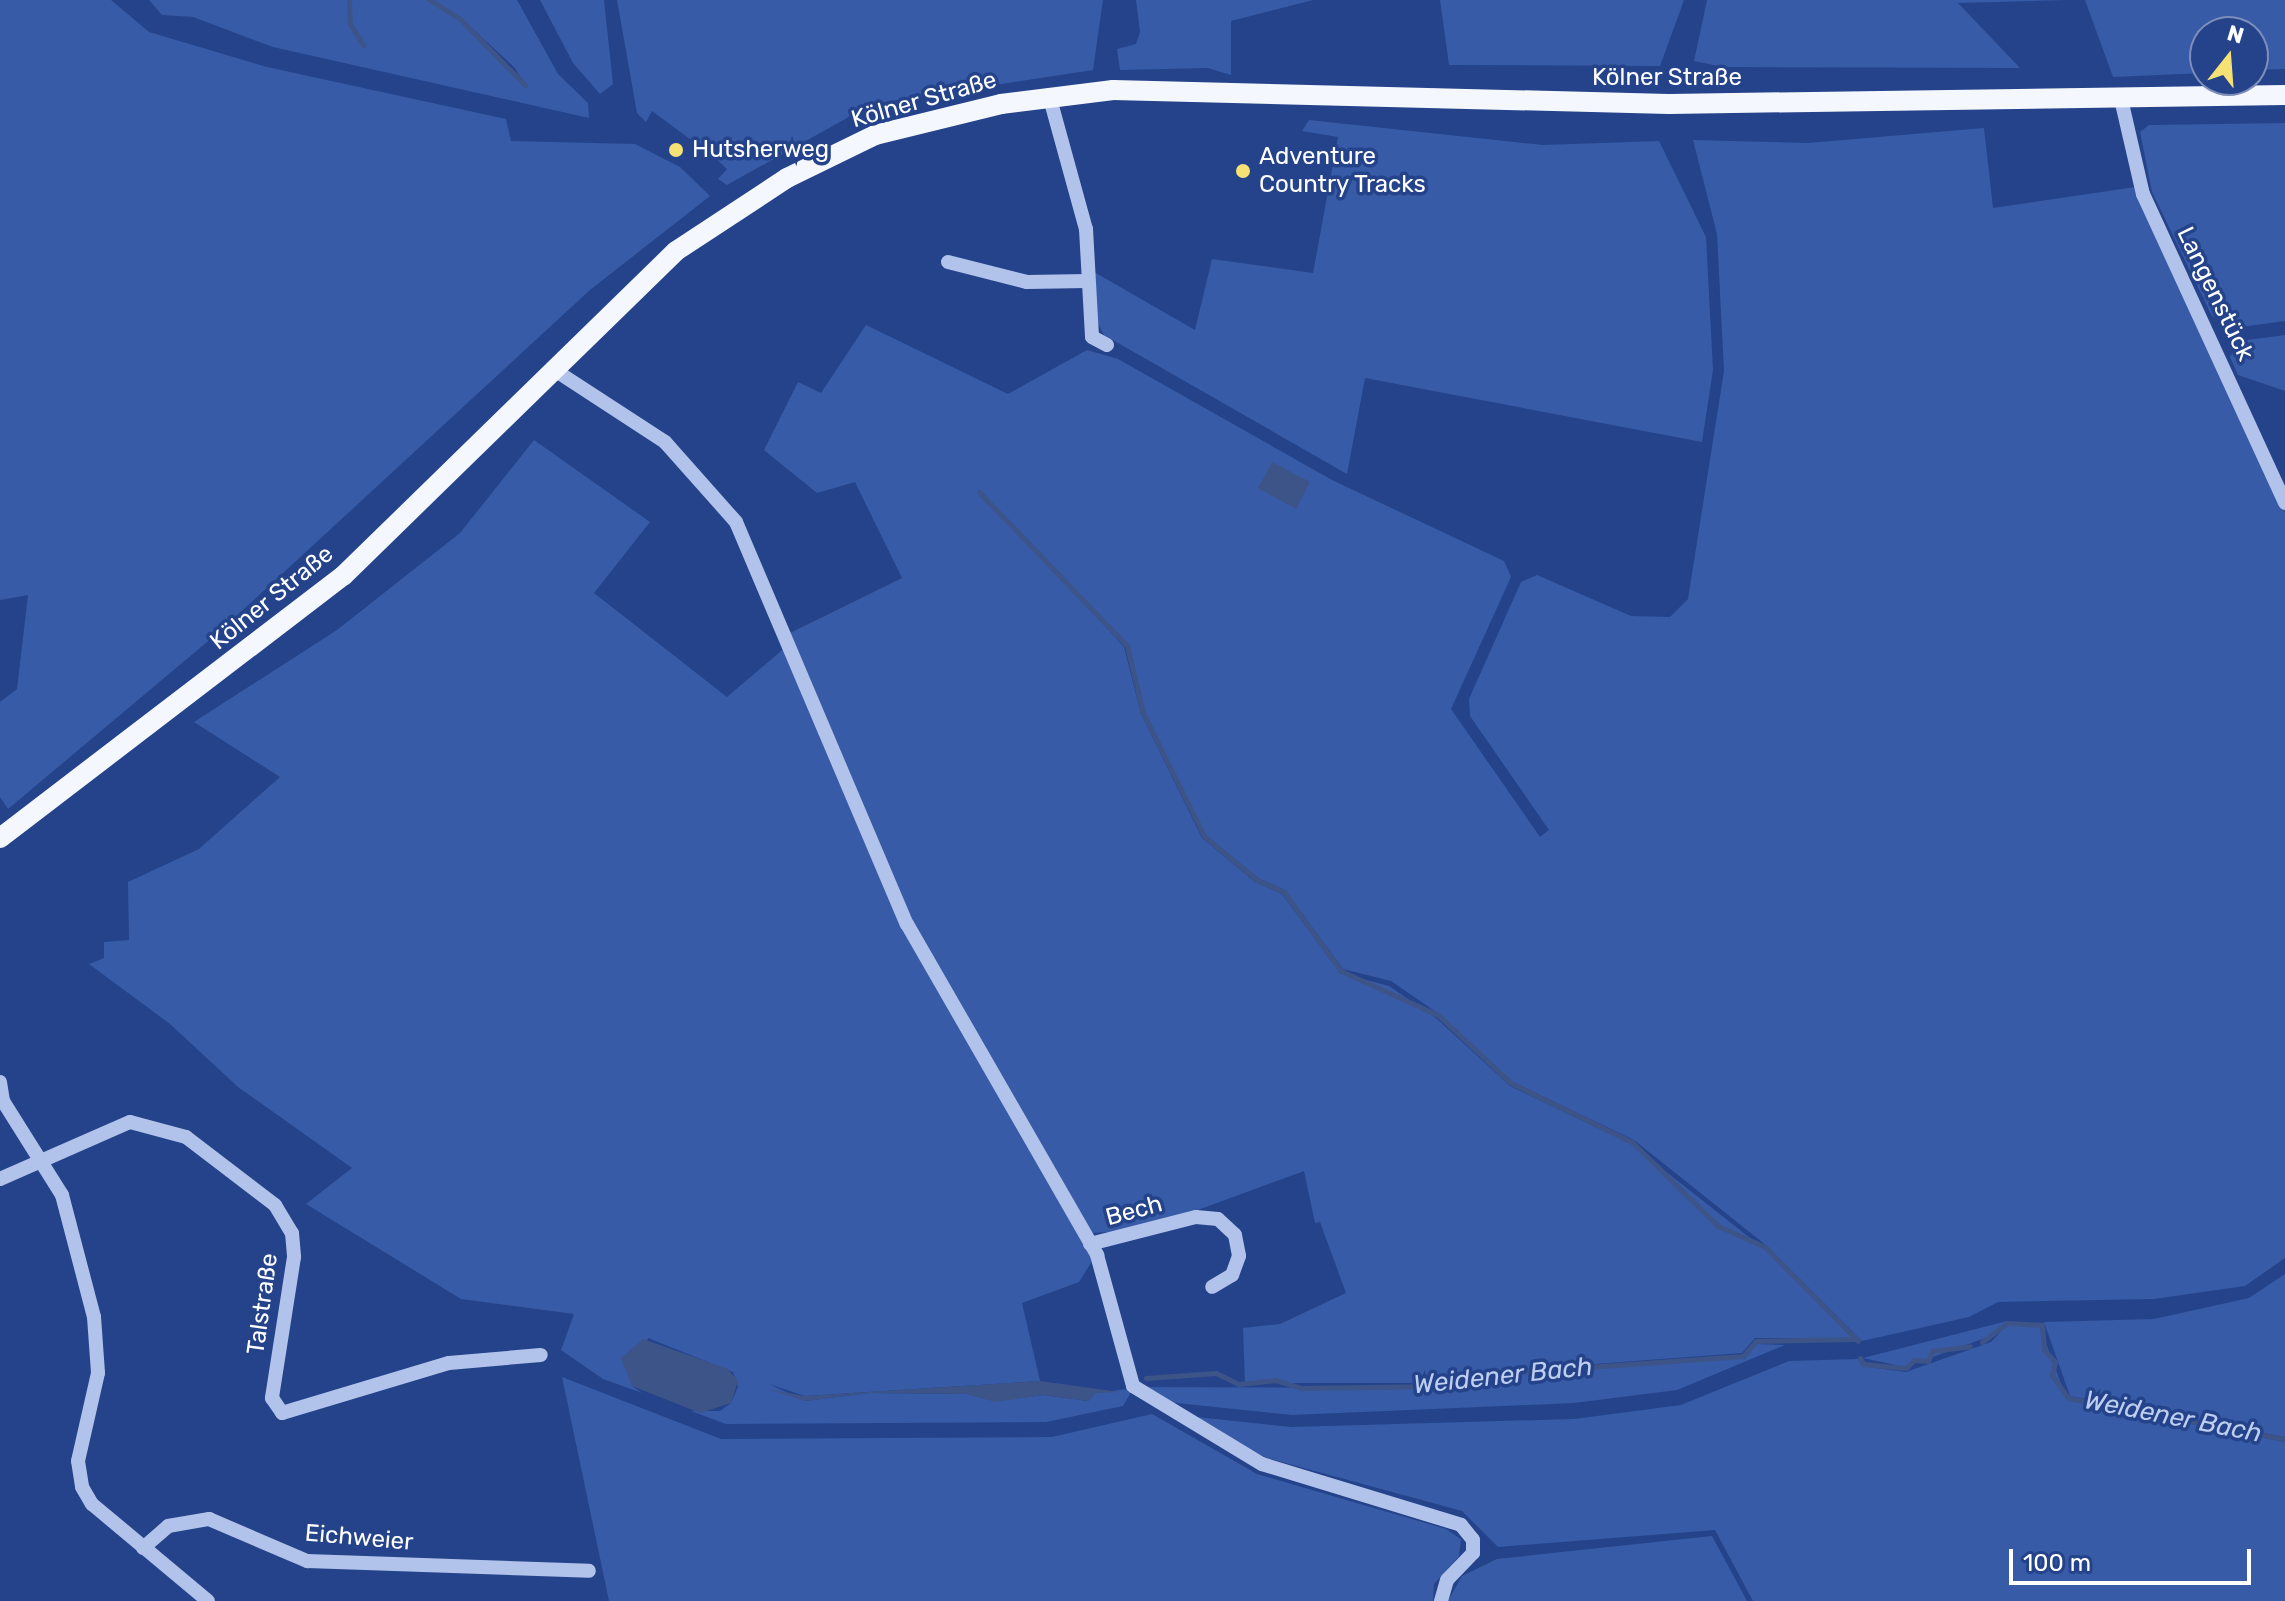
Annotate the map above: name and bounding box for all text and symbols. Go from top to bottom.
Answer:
north arrow [2189,16,2269,96]
text: N [2224,19,2247,50]
street label: Kölner Straße [1592,64,1742,92]
street label: Kölner Straße [848,65,1000,135]
place label: Hutsherweg [692,136,829,164]
marker: Hutsherweg [667,141,685,159]
place label: Adventure Country Tracks [1259,143,1427,199]
marker: Adventure Country Tracks [1234,162,1252,180]
street label: Langenstück [2170,222,2260,366]
street label: Kölner Straße [205,539,339,657]
street label: Bech [1103,1190,1165,1232]
street label: Talstraße [242,1251,284,1357]
water label: Weidener Bach [1412,1351,1594,1401]
water label: Weidener Bach [2081,1384,2265,1450]
street label: Eichweier [304,1519,414,1557]
scale bar [2013,1533,2255,1583]
text: 100 m [2023,1549,2091,1577]

